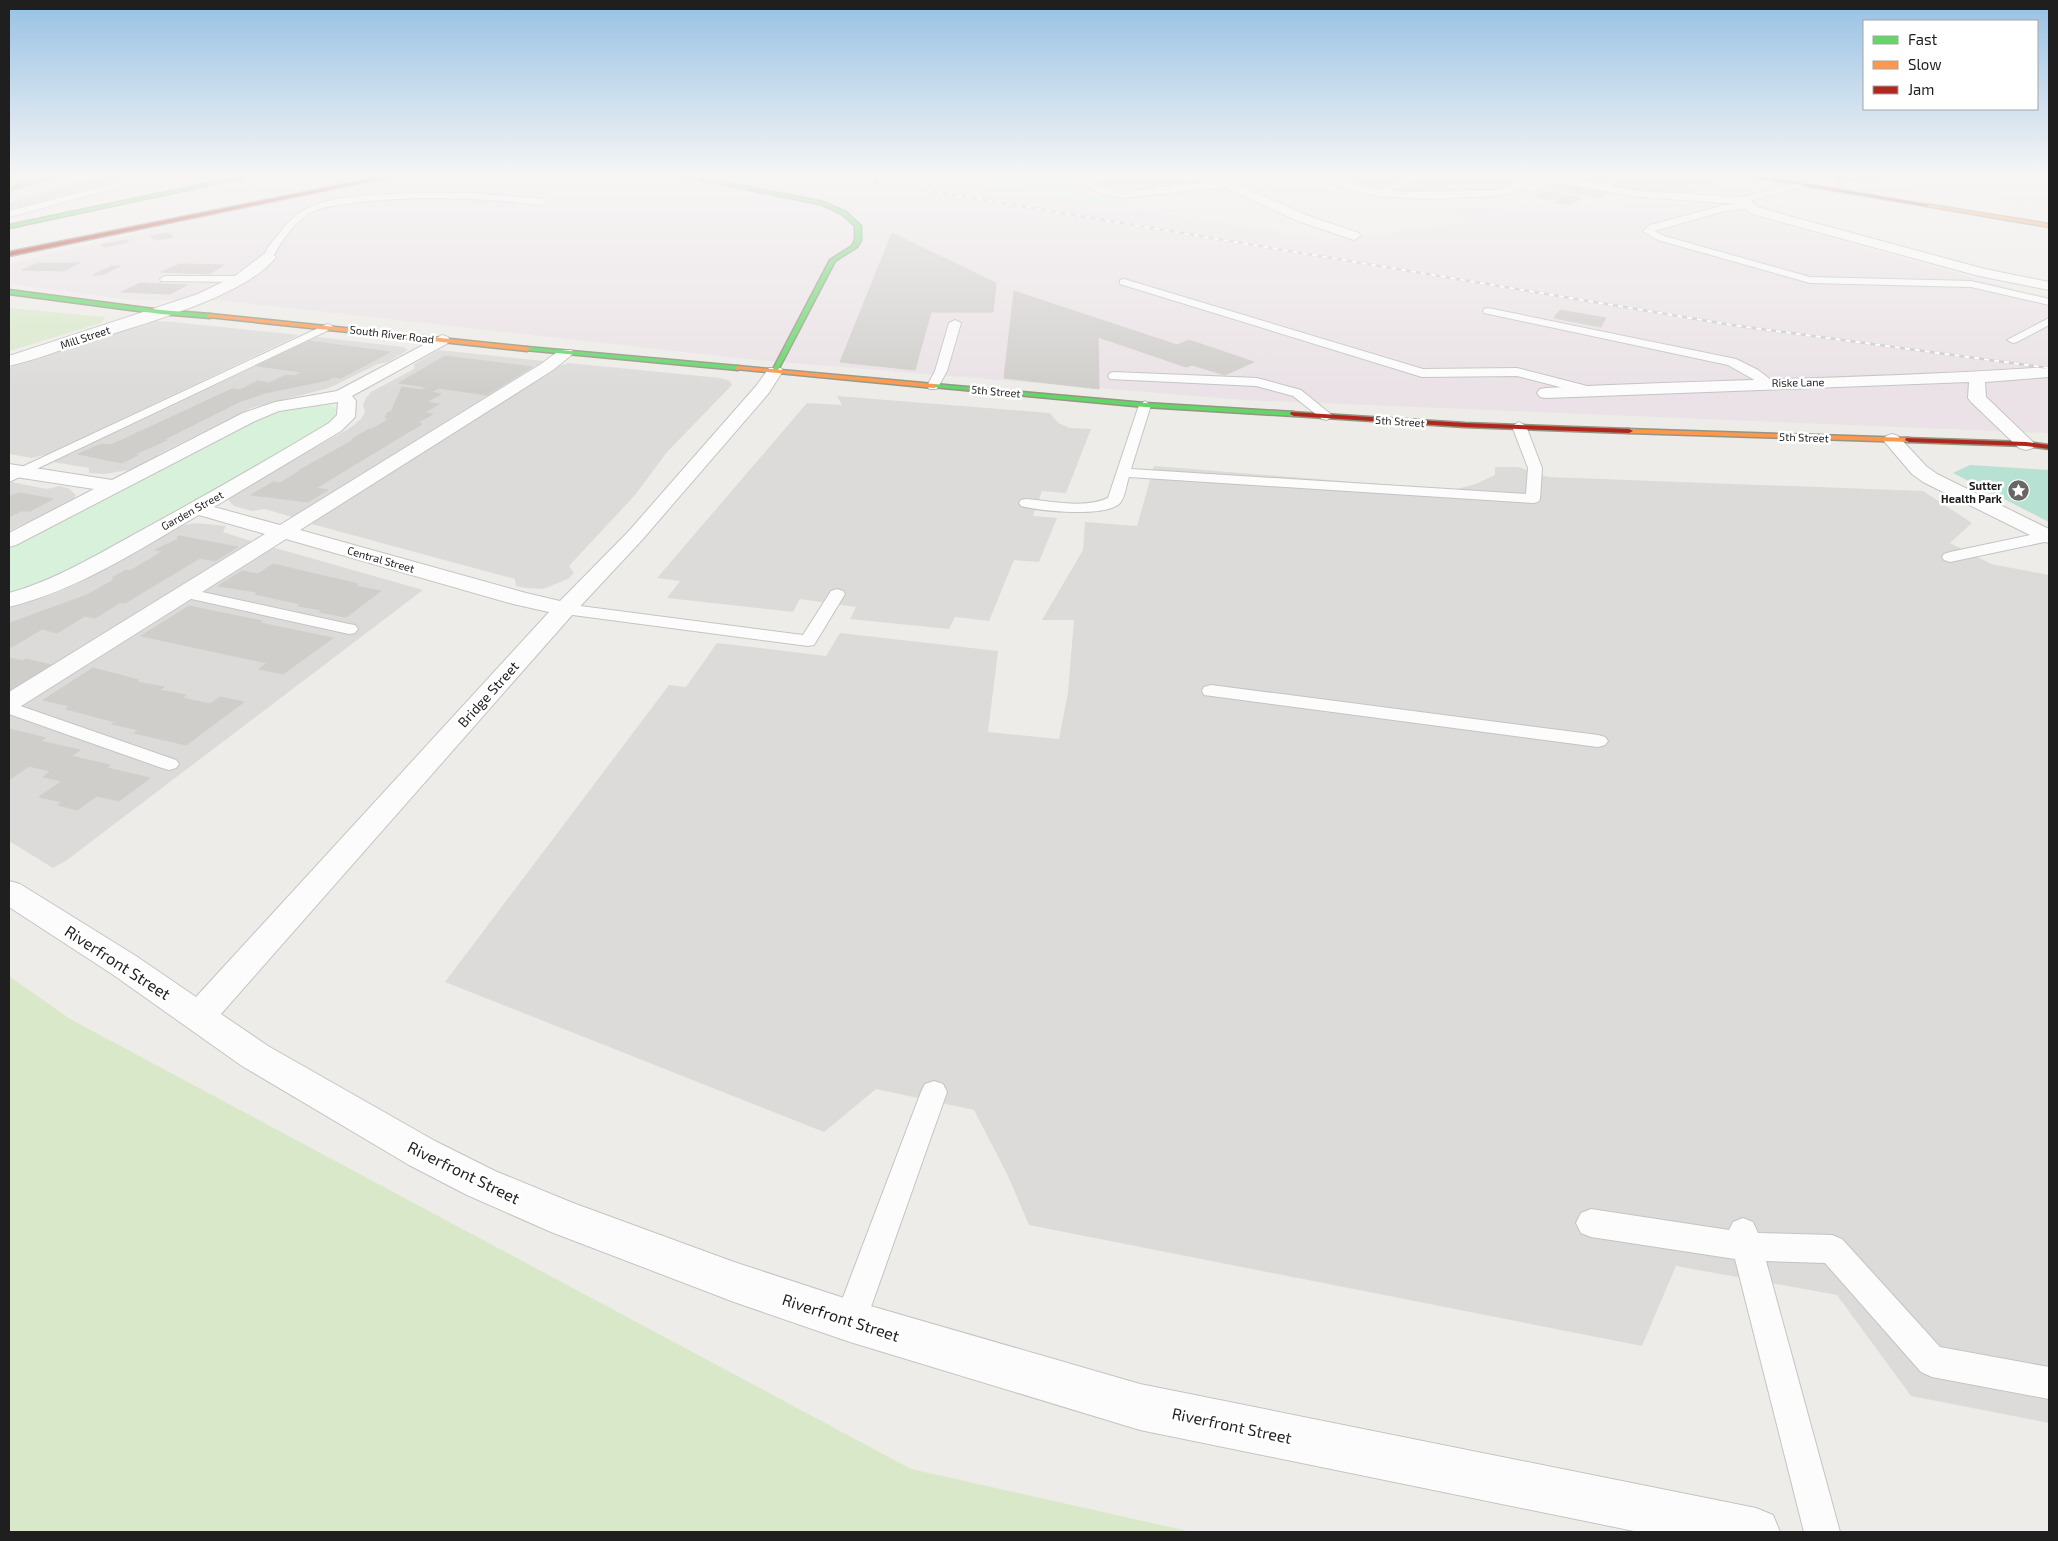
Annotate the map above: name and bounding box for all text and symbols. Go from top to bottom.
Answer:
legend [1863,20,2038,110]
text: Fast [1908,30,1938,48]
text: Slow [1908,55,1942,73]
text: Jam [1908,80,1934,98]
street label: South River Road [349,322,435,346]
street label: Mill Street [58,323,112,351]
street label: Riske Lane [1771,375,1825,389]
street label: 5th Street [971,382,1021,400]
street label: 5th Street [1375,413,1425,429]
street label: 5th Street [1779,430,1829,444]
place label: Sutter Health Park [1941,479,2003,505]
place icon: Sutter Health Park [2006,479,2030,503]
street label: Garden Street [159,488,225,532]
street label: Central Street [346,543,416,575]
street label: Bridge Street [454,657,522,731]
street label: Riverfront Street [62,921,174,1003]
street label: Riverfront Street [405,1137,523,1207]
street label: Riverfront Street [780,1289,902,1345]
street label: Riverfront Street [1170,1403,1294,1447]

